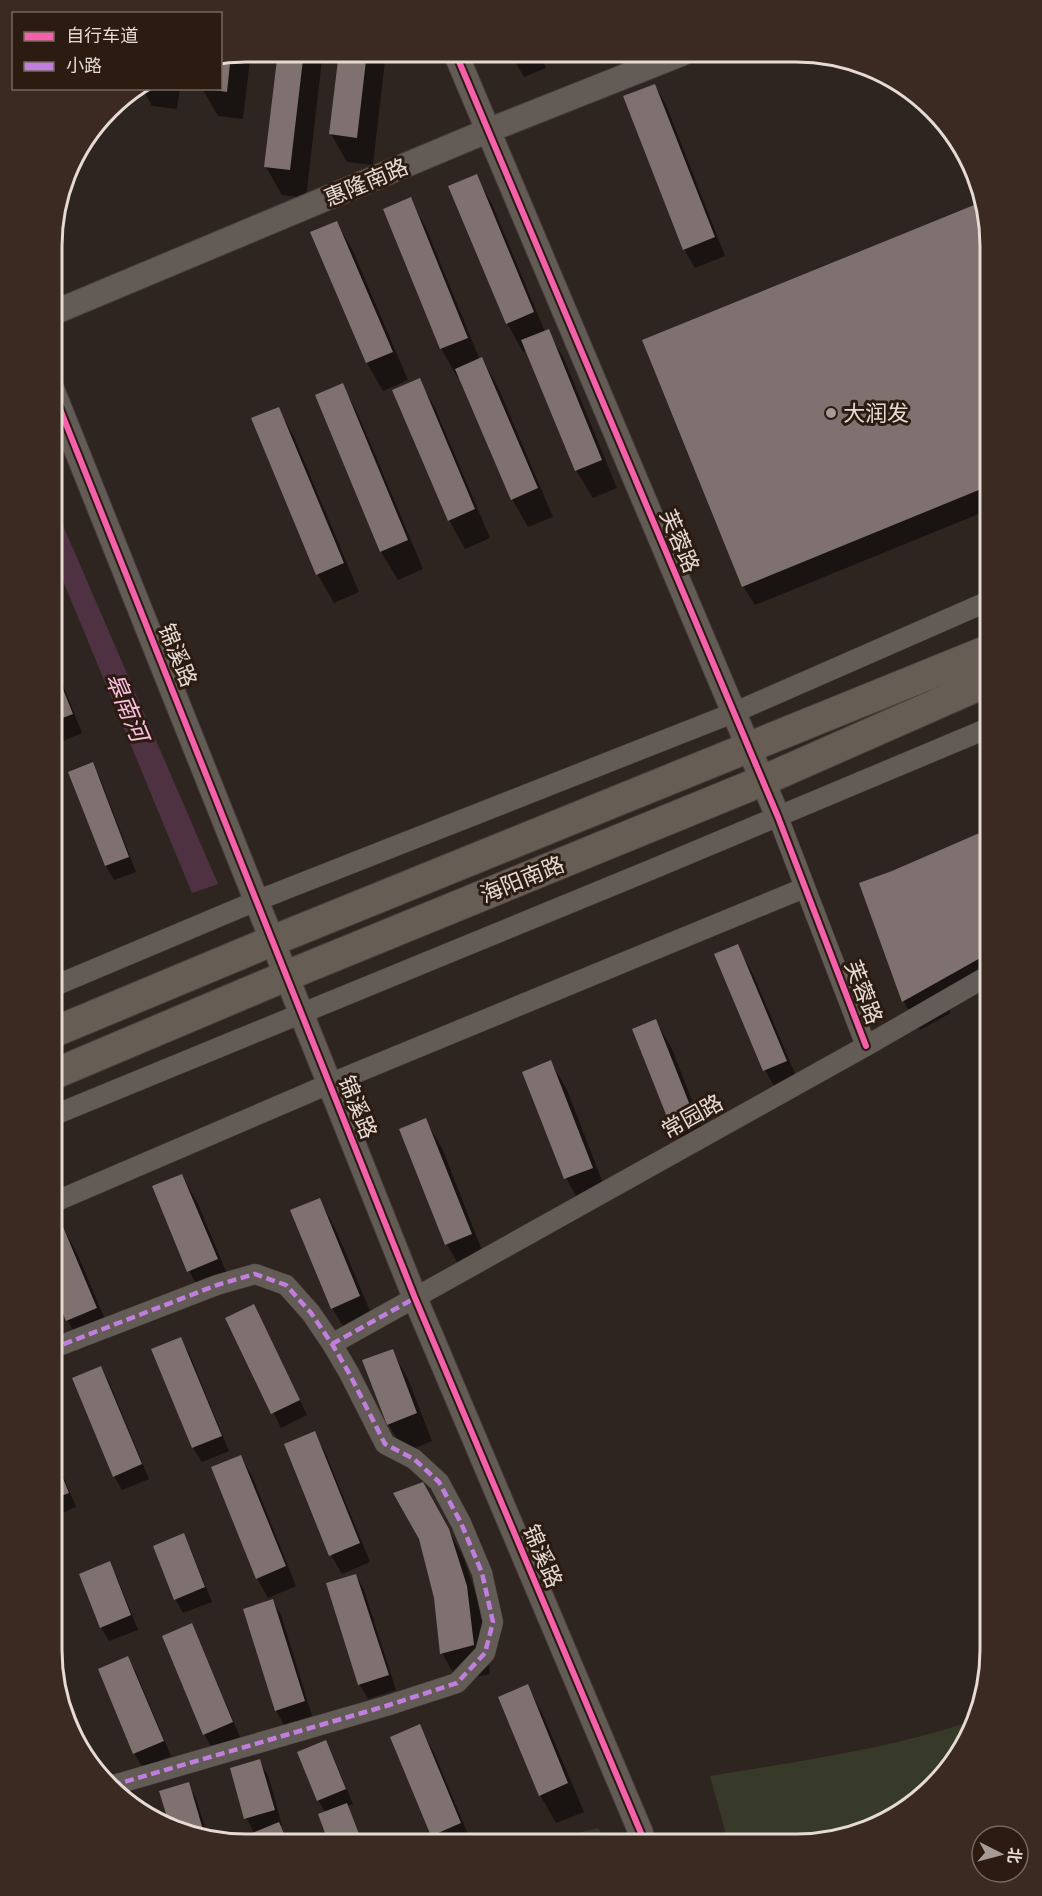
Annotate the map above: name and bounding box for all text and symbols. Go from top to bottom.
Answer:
legend [12,12,222,90]
text: 自行车道 [66,24,138,47]
text: 小路 [66,54,102,77]
street label: 惠隆南路 [320,152,412,212]
place label: 大润发 [843,399,909,427]
marker: 大润发 [824,406,838,420]
street label: 芙蓉路 [654,505,706,577]
street label: 锦溪路 [153,619,203,691]
water label: 皋南河 [99,668,157,750]
street label: 海阳南路 [476,850,568,908]
street label: 芙蓉路 [839,956,889,1028]
street label: 锦溪路 [333,1071,383,1143]
street label: 常园路 [656,1088,728,1144]
street label: 锦溪路 [517,1520,569,1592]
north arrow [970,1824,1030,1884]
text: 北 [1003,1846,1026,1865]

